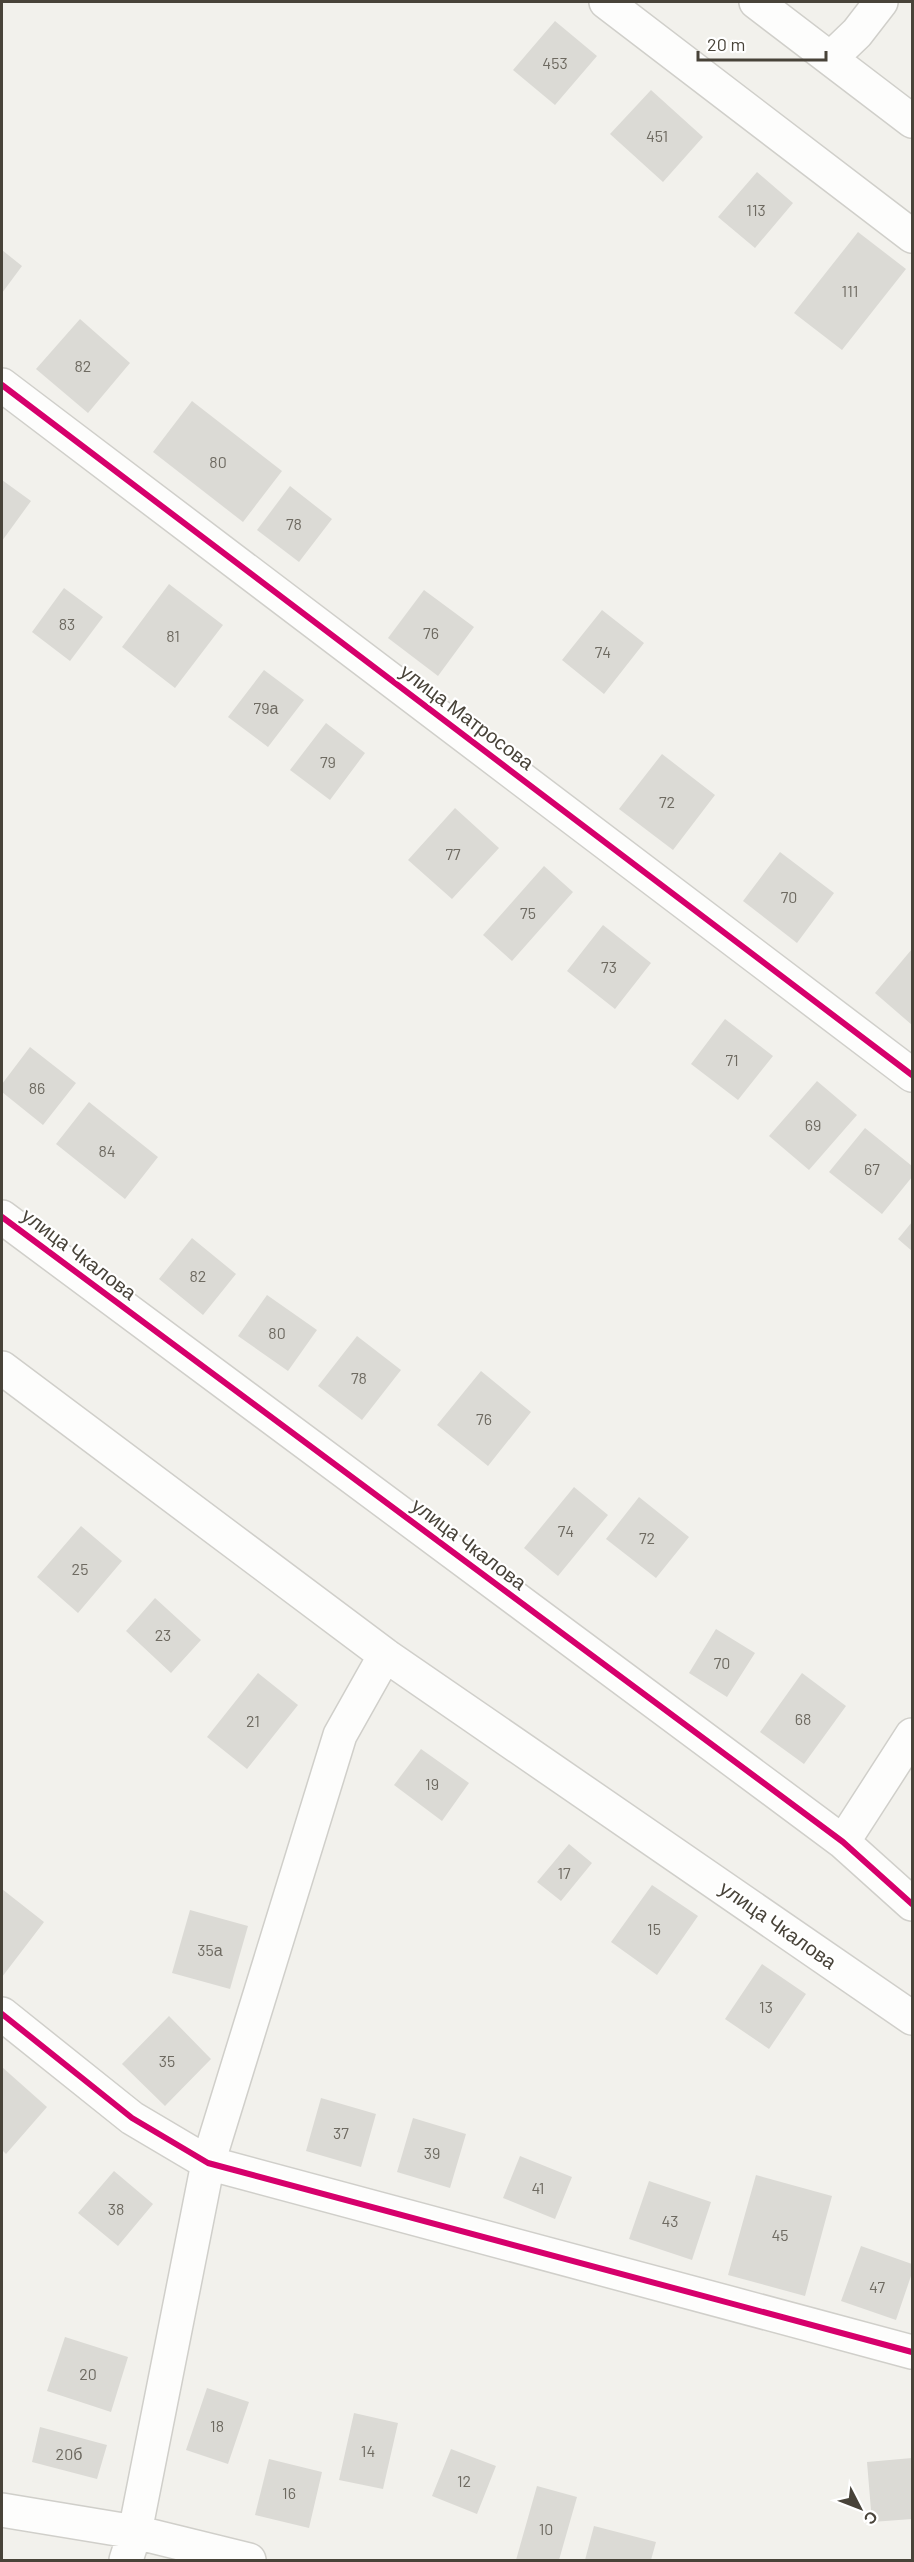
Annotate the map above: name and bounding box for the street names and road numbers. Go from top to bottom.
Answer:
street label: улица Матросова [396,658,540,775]
street label: улица Чкалова [18,1202,142,1305]
street label: улица Чкалова [408,1492,532,1595]
street label: улица Чкалова [716,1875,842,1974]

